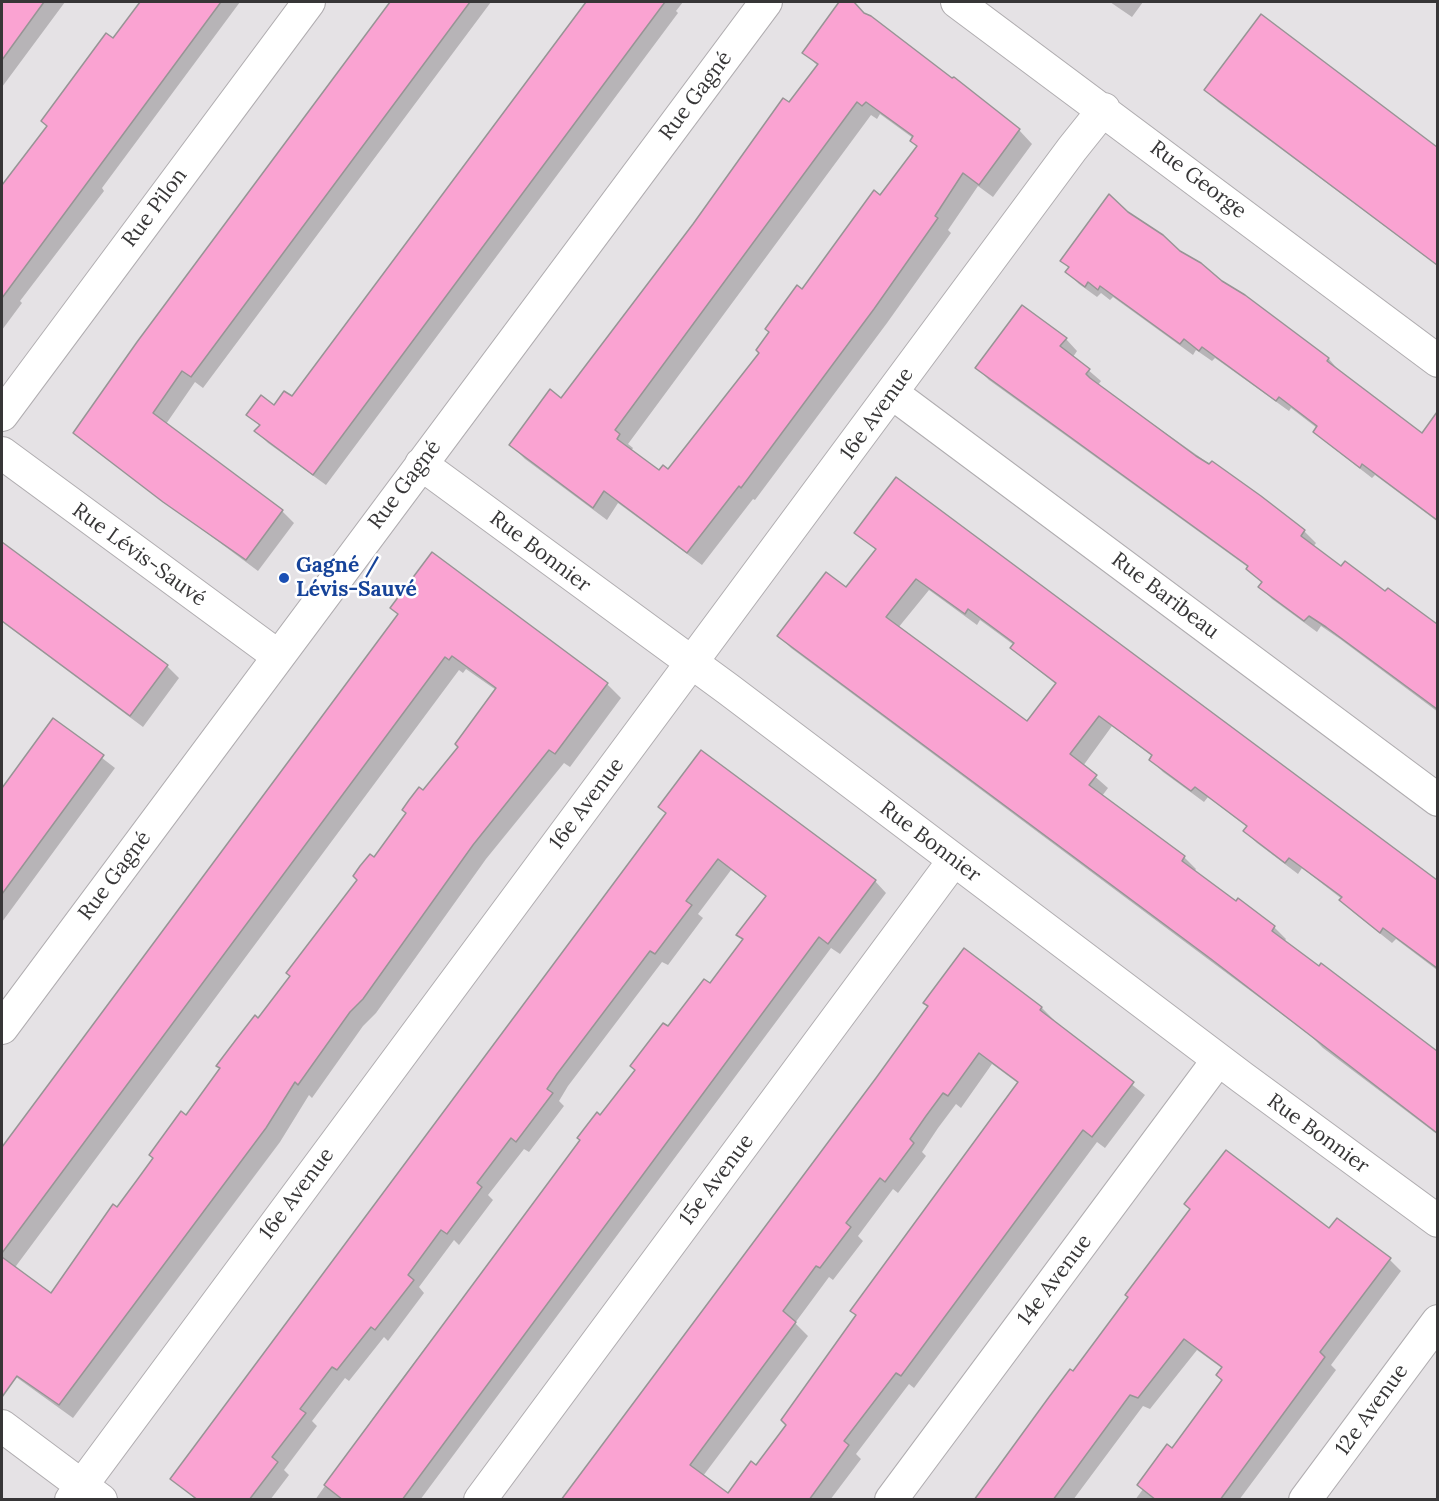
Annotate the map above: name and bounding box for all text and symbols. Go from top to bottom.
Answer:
street label: Rue Gagné [654,46,738,146]
street label: Rue George [1145,136,1251,224]
street label: Rue Pilon [117,164,193,252]
street label: 16e Avenue [835,363,919,465]
street label: Rue Gagné [363,435,447,535]
street label: Rue Lévis-Sauvé [67,498,211,612]
street label: Rue Bonnier [485,506,595,598]
street label: Rue Baribeau [1106,547,1224,645]
place label: Gagné / Lévis-Sauvé [296,553,417,603]
marker: Gagné / Lévis-Sauvé [277,571,291,585]
street label: 16e Avenue [544,753,630,855]
street label: Rue Bonnier [875,796,985,888]
street label: Rue Gagné [73,826,157,926]
street label: Rue Bonnier [1262,1089,1374,1179]
street label: 15e Avenue [675,1130,759,1230]
street label: 16e Avenue [254,1143,340,1245]
street label: 14e Avenue [1013,1230,1097,1330]
street label: 12e Avenue [1330,1359,1414,1461]

